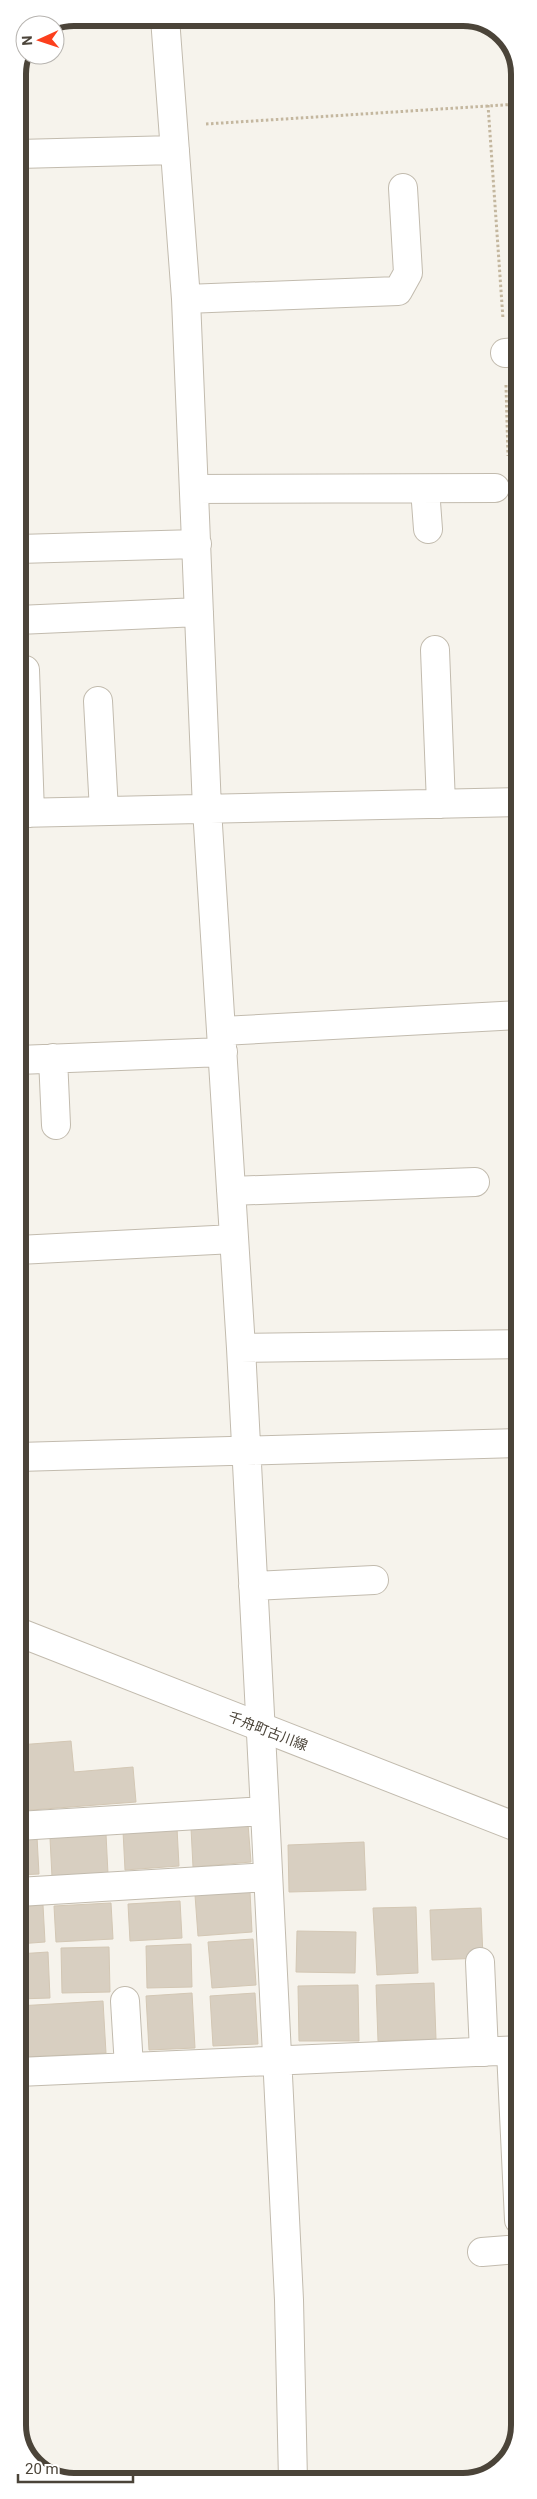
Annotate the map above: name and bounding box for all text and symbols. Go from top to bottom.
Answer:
north arrow [15,15,65,65]
text: N [19,35,35,46]
street label: 千舟町古川線 [226,1708,310,1754]
scale bar [18,2452,132,2484]
text: 20 m [25,2460,59,2478]

